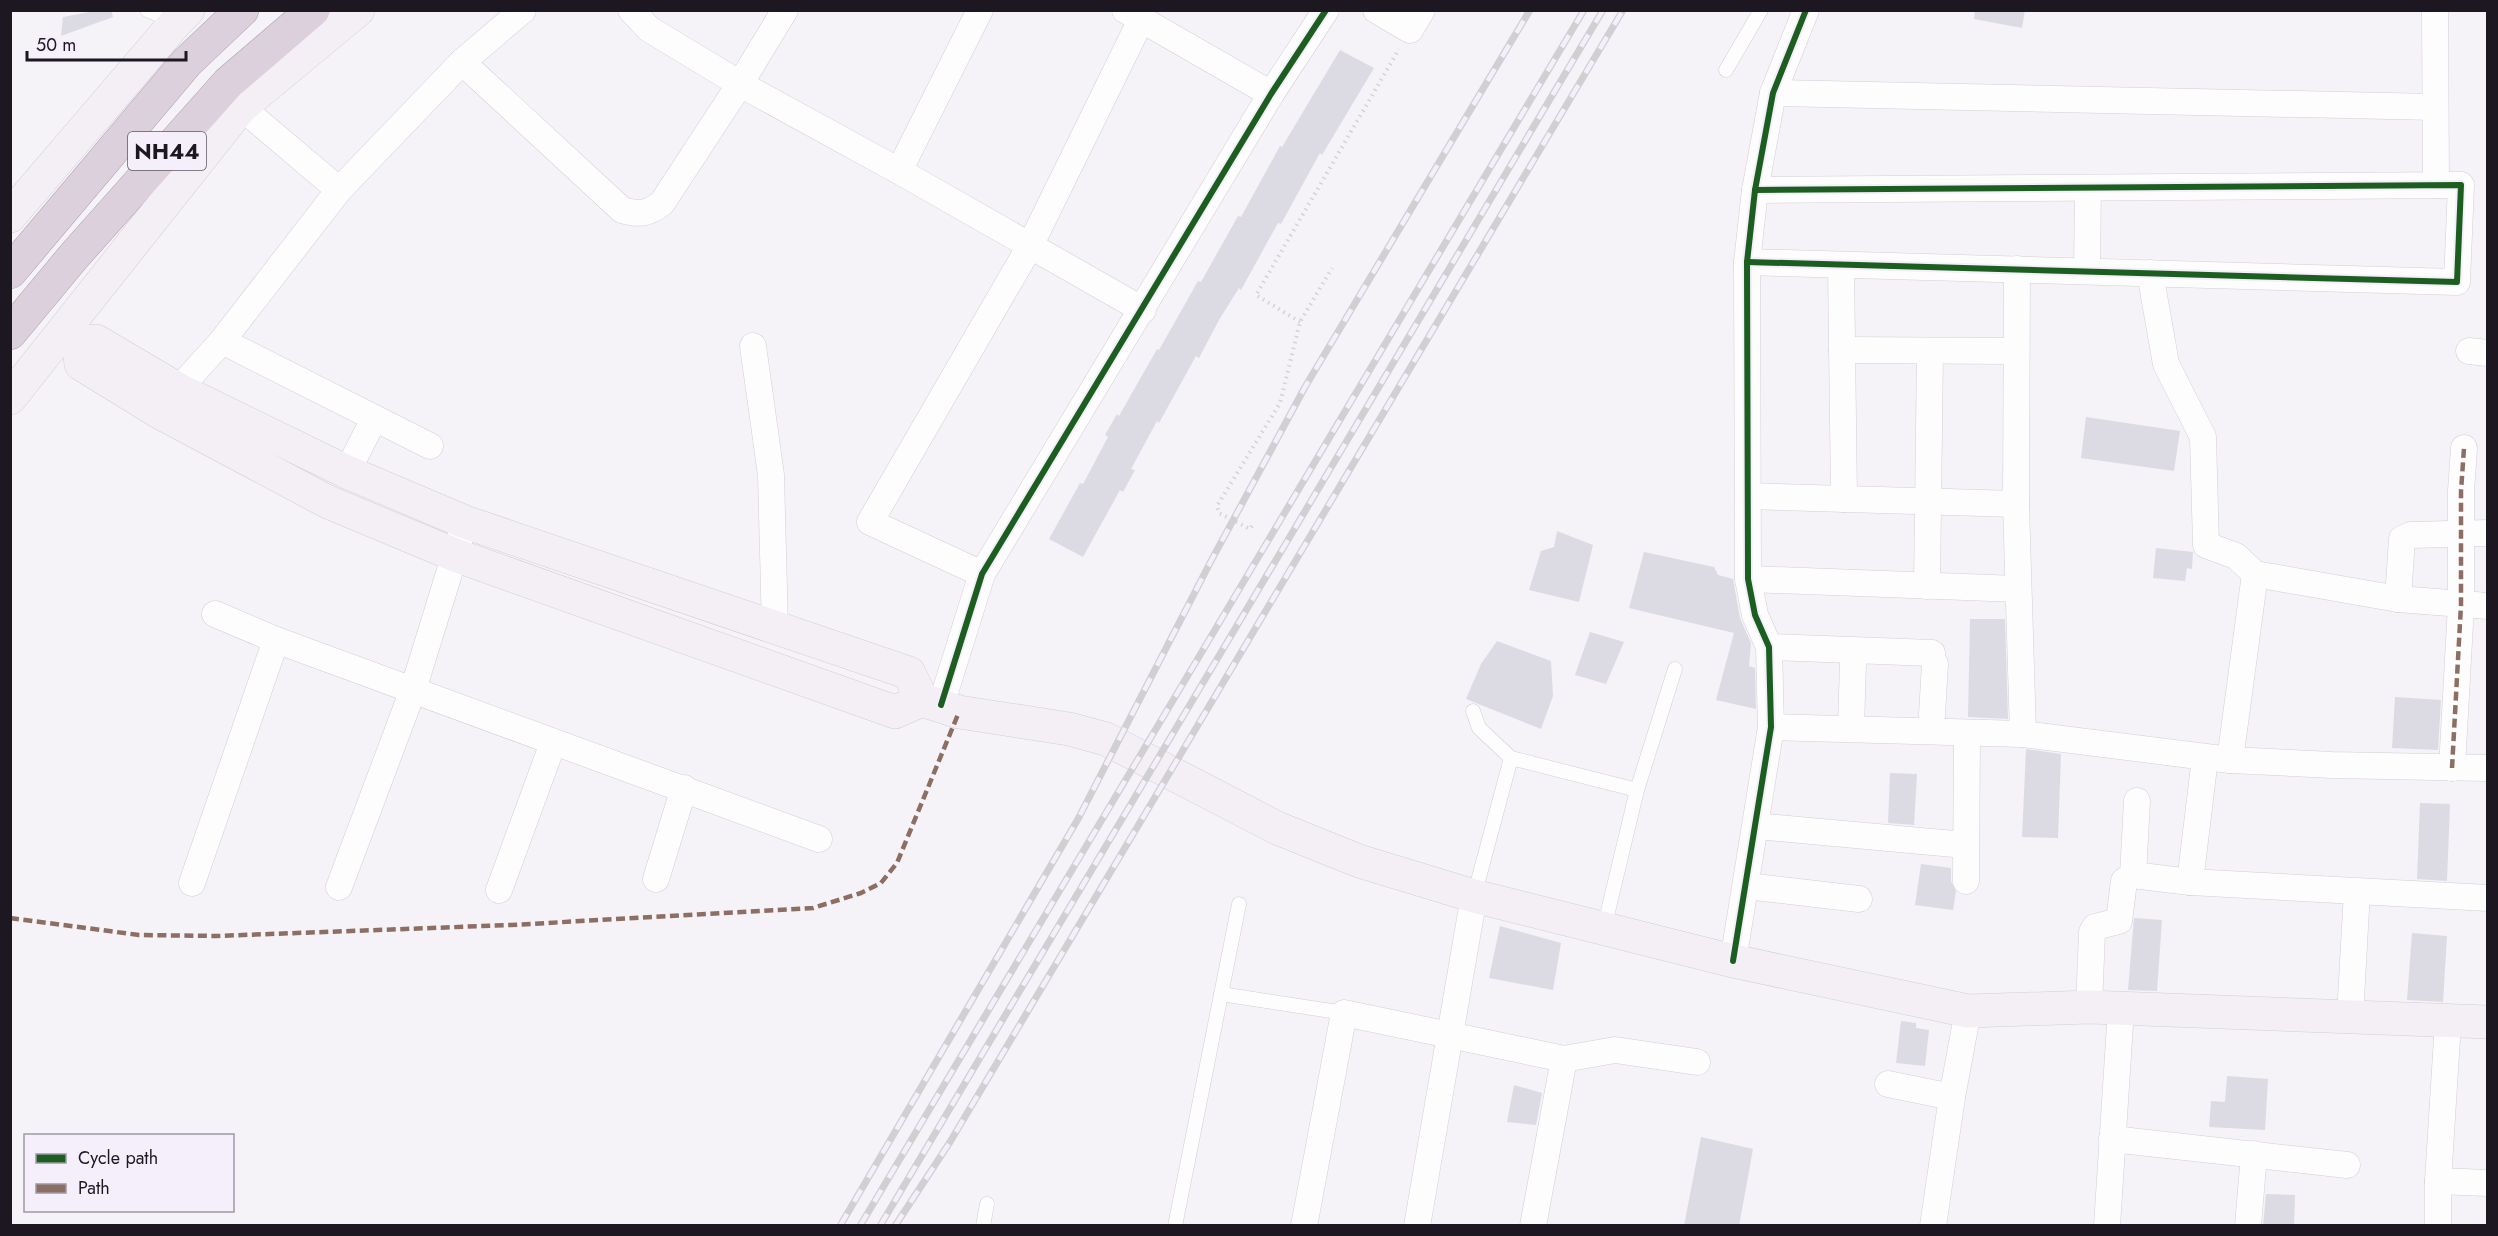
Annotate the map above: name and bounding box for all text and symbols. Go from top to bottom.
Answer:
scale bar [27,24,186,62]
text: 50 m [36,32,76,58]
road number: NH44 [128,132,206,170]
legend [24,1134,234,1212]
text: Cycle path [78,1145,158,1171]
text: Path [78,1175,110,1201]

